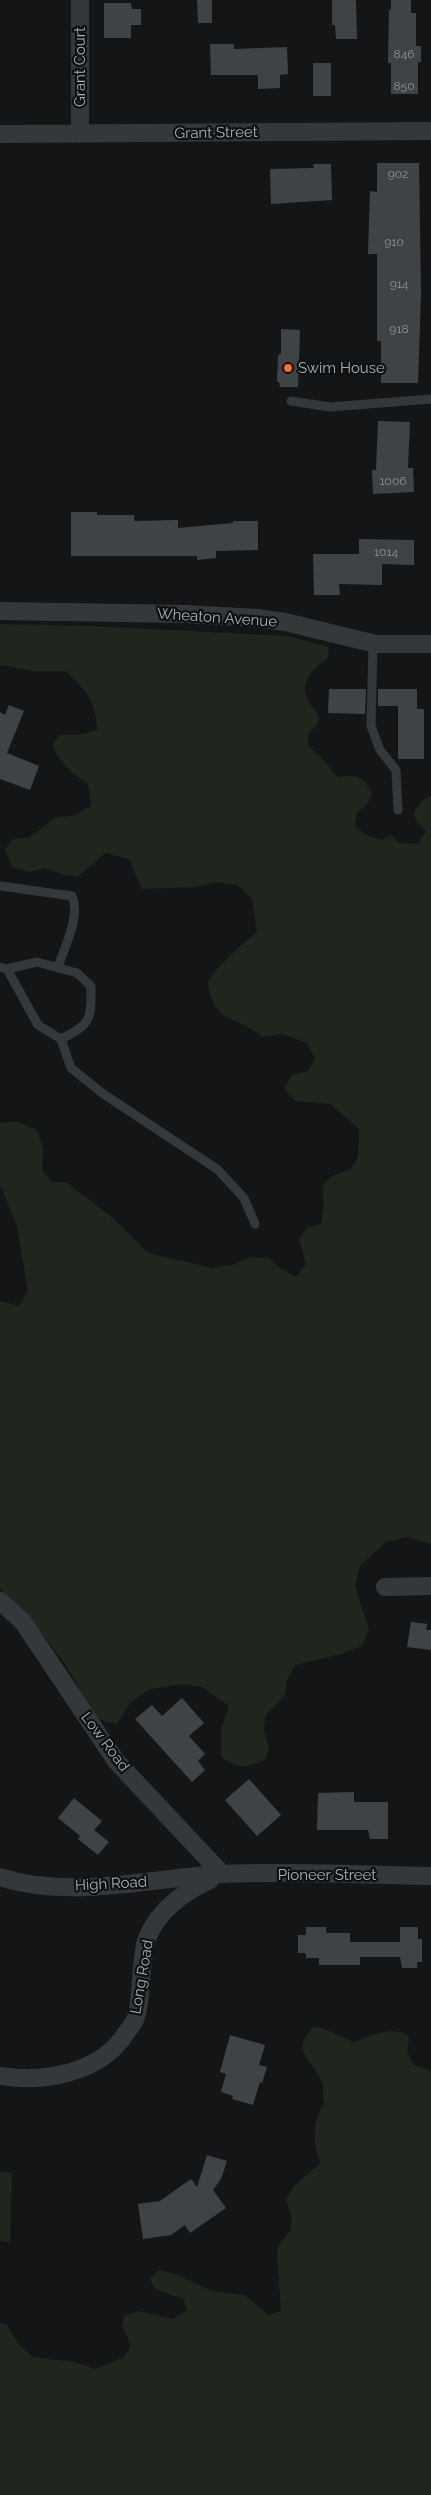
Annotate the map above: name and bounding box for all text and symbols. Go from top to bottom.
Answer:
street label: Grant Court [71,27,89,107]
house number: 846 [394,47,414,61]
house number: 850 [394,79,414,93]
street label: Grant Street [174,123,258,143]
house number: 902 [388,167,408,181]
house number: 910 [384,235,404,249]
house number: 914 [390,277,408,291]
house number: 918 [389,322,409,336]
place label: Swim House [298,359,385,377]
marker: Swim House [282,362,294,374]
house number: 1006 [379,474,407,488]
house number: 1014 [374,545,398,559]
street label: Wheaton Avenue [156,605,278,631]
street label: Low Road [77,1709,133,1775]
street label: Pioneer Street [278,1866,376,1884]
street label: High Road [74,1873,148,1895]
street label: Long Road [127,1938,157,2016]

